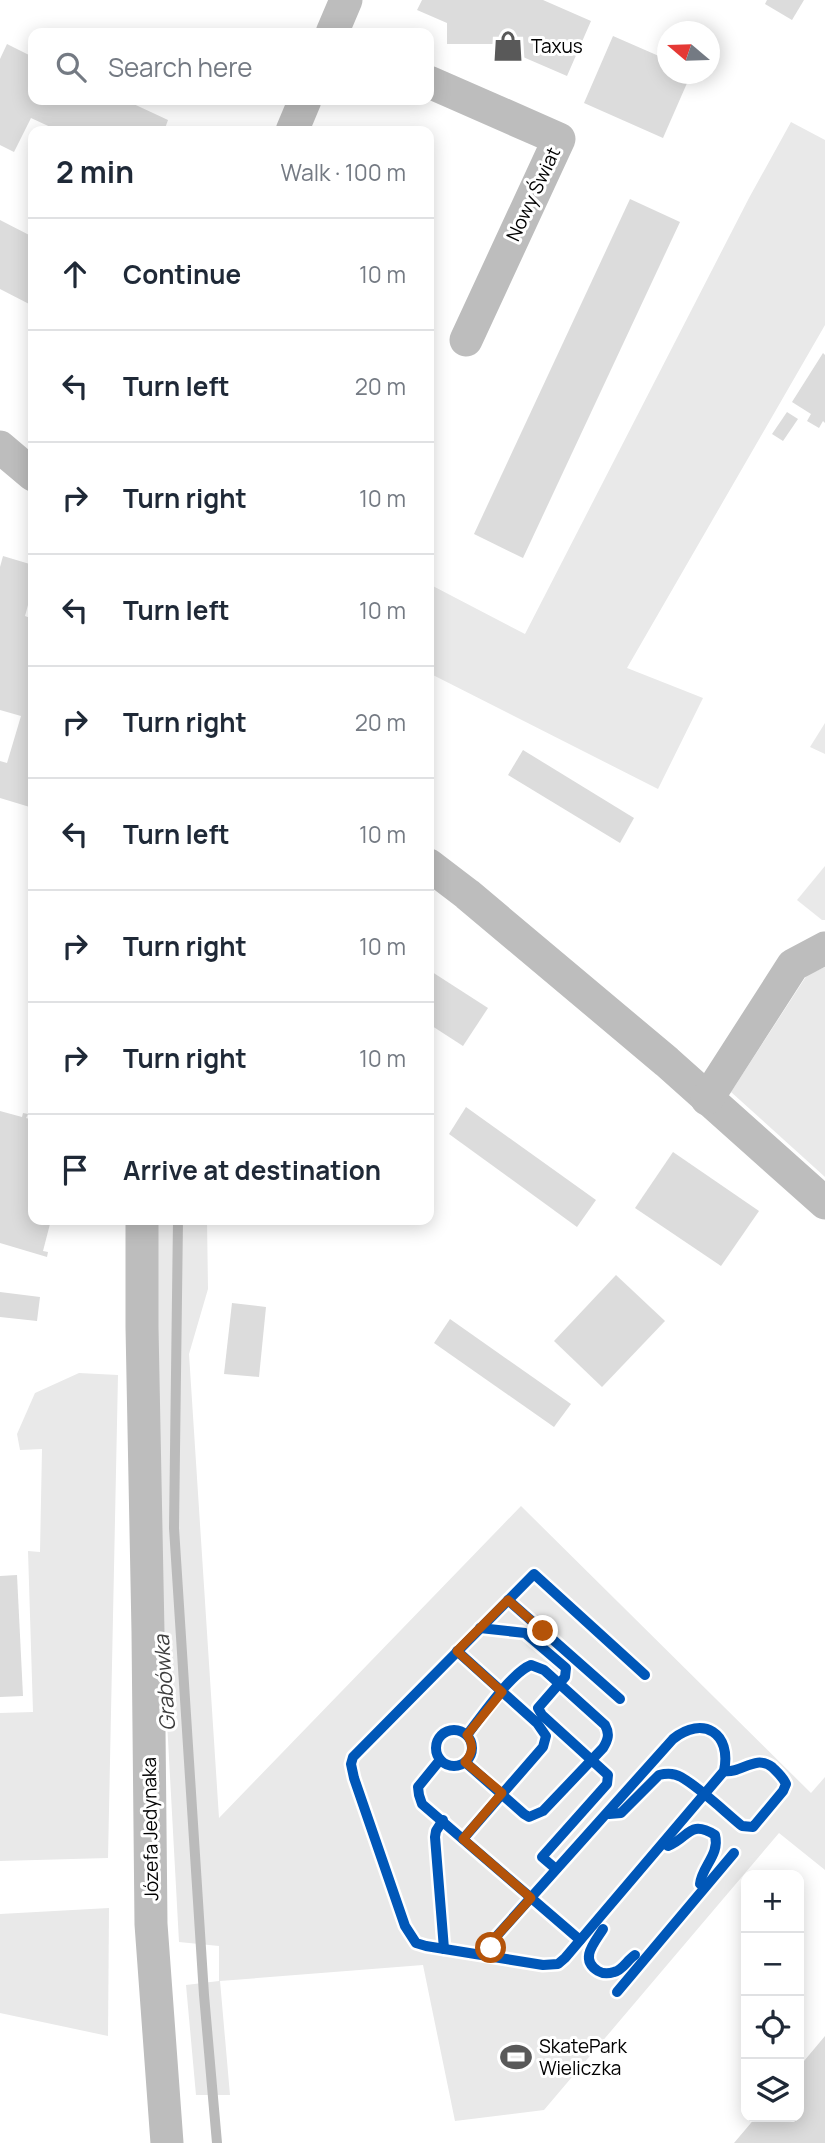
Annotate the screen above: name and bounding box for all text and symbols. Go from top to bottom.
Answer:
north arrow [657,21,720,84]
search box [28,28,434,105]
shop icon: Taxus [491,29,525,63]
place label: Taxus [531,33,583,59]
icon: search [52,48,90,86]
text: Search here [108,49,253,85]
street label: Nowy Świat [500,143,566,245]
text: 2 min [56,151,134,192]
text: Walk · 100 m [280,156,406,188]
icon: ahead [56,255,94,293]
text: Continue [123,256,241,292]
text: 10 m [359,258,406,290]
icon: left [56,367,94,405]
text: Turn left [123,368,230,404]
text: 20 m [355,370,406,402]
icon: right [56,479,94,517]
text: Turn right [123,480,247,516]
text: 10 m [359,482,406,514]
icon: left [56,591,94,629]
text: Turn left [123,592,230,628]
text: 10 m [359,594,406,626]
icon: right [56,703,94,741]
text: Turn right [123,704,247,740]
text: 20 m [355,706,406,738]
icon: left [56,815,94,853]
text: Turn left [123,816,230,852]
text: 10 m [359,818,406,850]
icon: right [56,927,94,965]
text: Turn right [123,928,247,964]
text: 10 m [359,930,406,962]
icon: right [56,1039,94,1077]
text: Turn right [123,1040,247,1076]
text: 10 m [359,1042,406,1074]
icon: arrive [56,1151,94,1189]
text: Arrive at destination [123,1152,381,1188]
route end [527,1615,558,1646]
water label: Grabówka [147,1633,181,1732]
street label: Józefa Jedynaka [136,1757,164,1901]
map controls [741,1870,804,2122]
button: + [741,1870,804,1933]
route start [475,1932,506,1963]
button: − [741,1933,804,1996]
button: locate [741,1996,804,2059]
place label: SkatePark Wieliczka [539,2033,627,2081]
sports icon: SkatePark Wieliczka [499,2040,533,2074]
button: layers [741,2059,804,2122]

